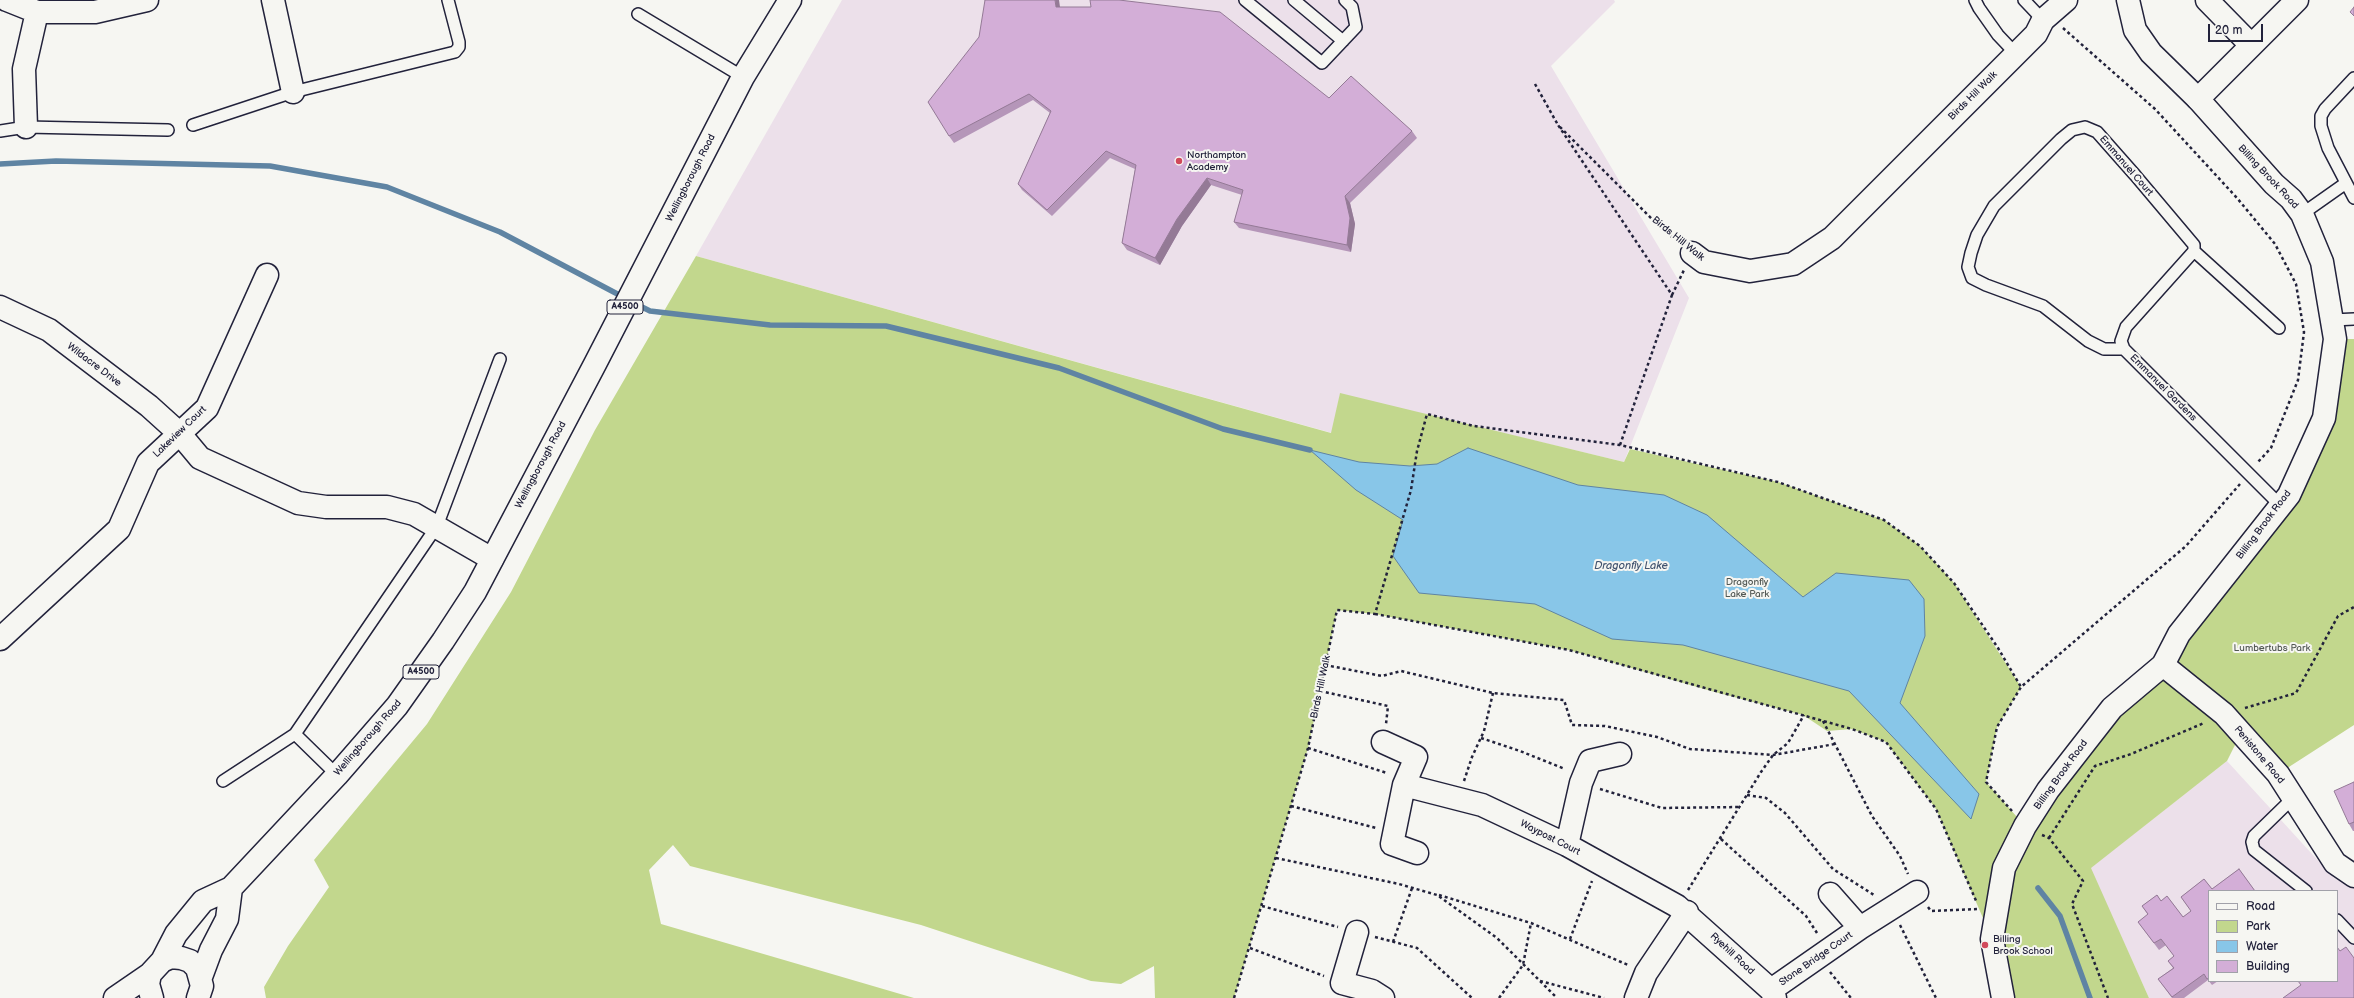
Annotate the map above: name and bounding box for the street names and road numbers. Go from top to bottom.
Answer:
street label: Birds Hill Walk [1946,69,2000,123]
street label: Wellingborough Road [664,132,718,224]
street label: Emmanuel Court [2097,133,2155,199]
street label: Billing Brook Road [2235,142,2301,212]
street label: Birds Hill Walk [1649,214,1707,264]
road number: A4500 [607,300,643,314]
street label: Wildacre Drive [64,341,124,389]
street label: Emmanuel Gardens [2127,352,2199,424]
street label: Lakeview Court [151,404,209,460]
street label: Wellingborough Road [513,419,569,511]
street label: Billing Brook Road [2234,488,2294,562]
street label: Birds Hill Walk [1308,654,1334,720]
road number: A4500 [403,665,439,679]
street label: Wellingborough Road [332,698,404,778]
street label: Penistone Road [2231,724,2287,786]
street label: Billing Brook Road [2032,738,2090,812]
street label: Waypost Court [1518,818,1582,858]
street label: Stone Bridge Court [1777,929,1855,989]
street label: Ryehill Road [1707,930,1757,978]

